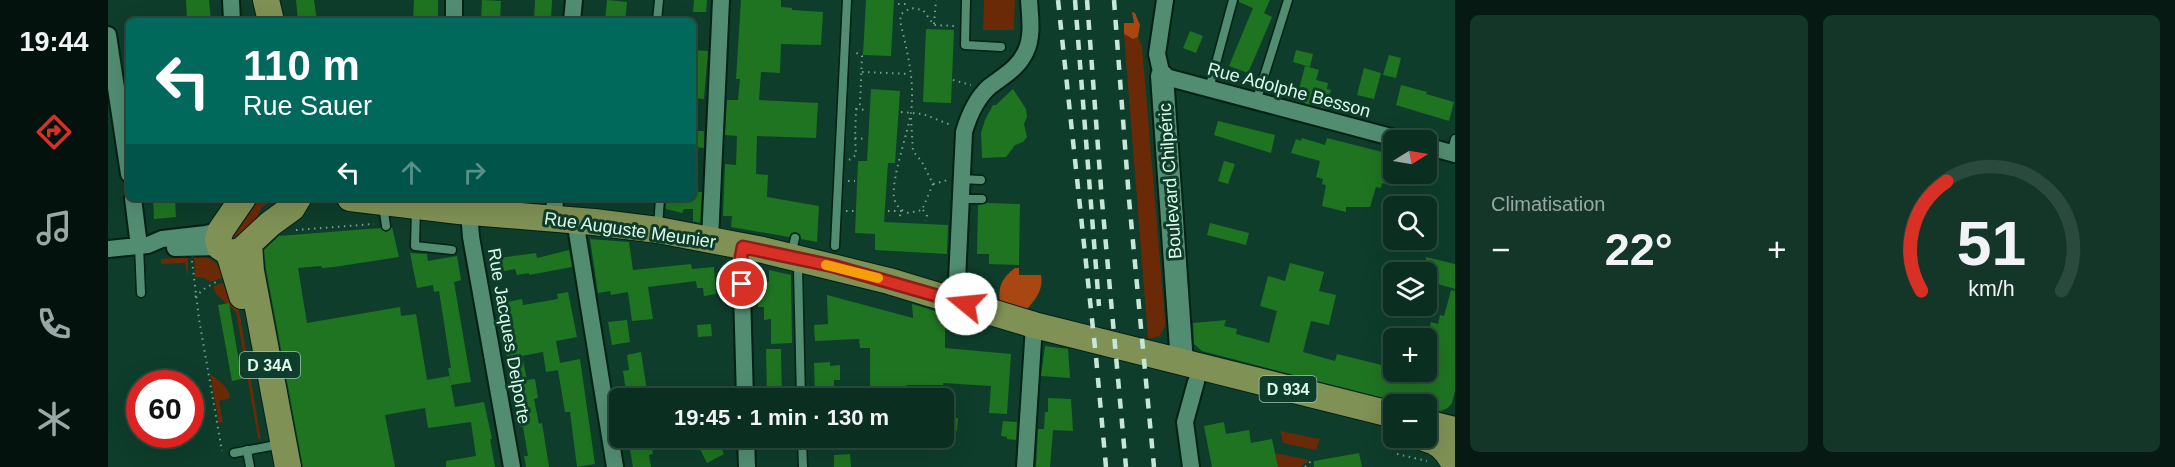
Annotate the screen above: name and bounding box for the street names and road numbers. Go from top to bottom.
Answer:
street label: Rue Adolphe Besson [1205,59,1373,121]
street label: Boulevard Chilpéric [1155,102,1185,260]
street label: Rue Auguste Meunier [543,208,717,252]
street label: Rue Jacques Delporte [484,247,534,425]
road number: D 34A [240,352,300,378]
road number: D 934 [1260,376,1316,402]

